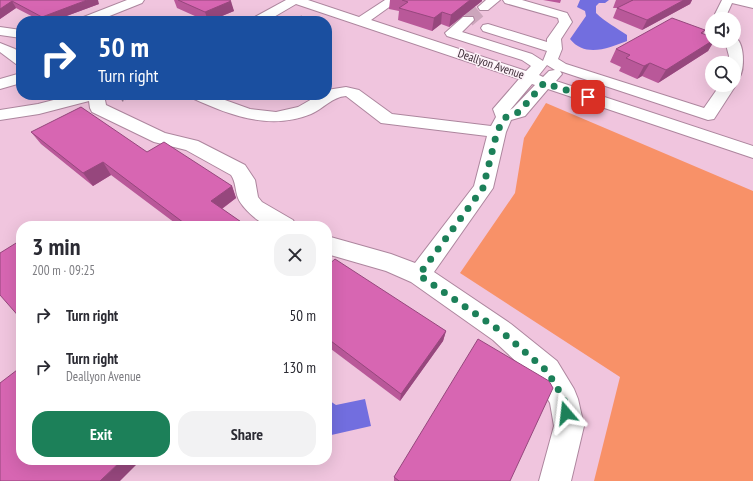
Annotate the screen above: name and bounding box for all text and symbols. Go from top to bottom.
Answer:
map controls [705,12,741,92]
button: sound [705,12,741,48]
text: 50 m [98,28,149,65]
icon: right [32,32,84,84]
street label: Deallyon Avenue [456,45,526,82]
button: search [705,56,741,92]
text: Turn right [98,64,158,87]
pin [571,80,605,114]
icon: arrive [577,86,599,108]
text: 3 min [32,231,80,262]
button: close [274,234,316,276]
text: 200 m · 09:25 [32,262,95,279]
icon: right [32,304,54,326]
text: Turn right [66,306,118,325]
text: 50 m [290,306,316,325]
text: Turn right [66,349,118,368]
icon: right [32,356,54,378]
text: 130 m [283,358,316,377]
text: Deallyon Avenue [66,368,141,385]
position arrow [545,392,587,434]
button: Exit [32,411,170,457]
button: Share [178,411,316,457]

